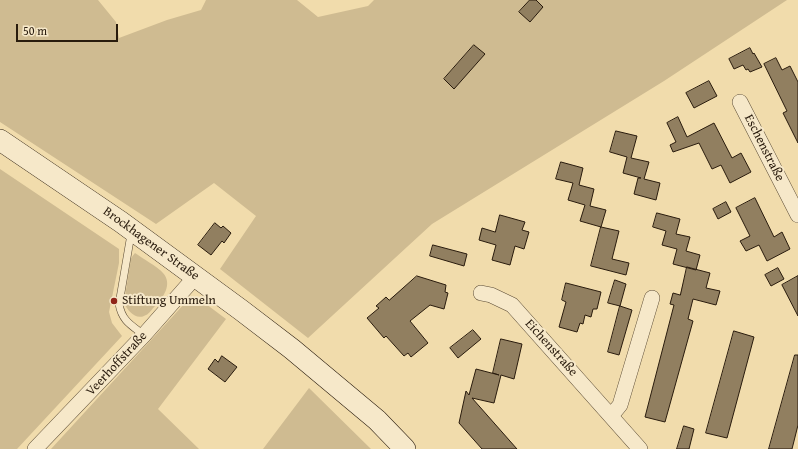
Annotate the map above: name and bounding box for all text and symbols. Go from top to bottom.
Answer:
scale bar [18,16,120,42]
text: 50 m [23,22,47,39]
street label: Eschenstraße [741,112,787,184]
street label: Brockhagener Straße [100,204,202,284]
place label: Stiftung Ummeln [122,293,216,309]
marker: Stiftung Ummeln [109,296,119,306]
street label: Eichenstraße [521,316,581,380]
street label: Veerhoffstraße [83,329,151,399]

